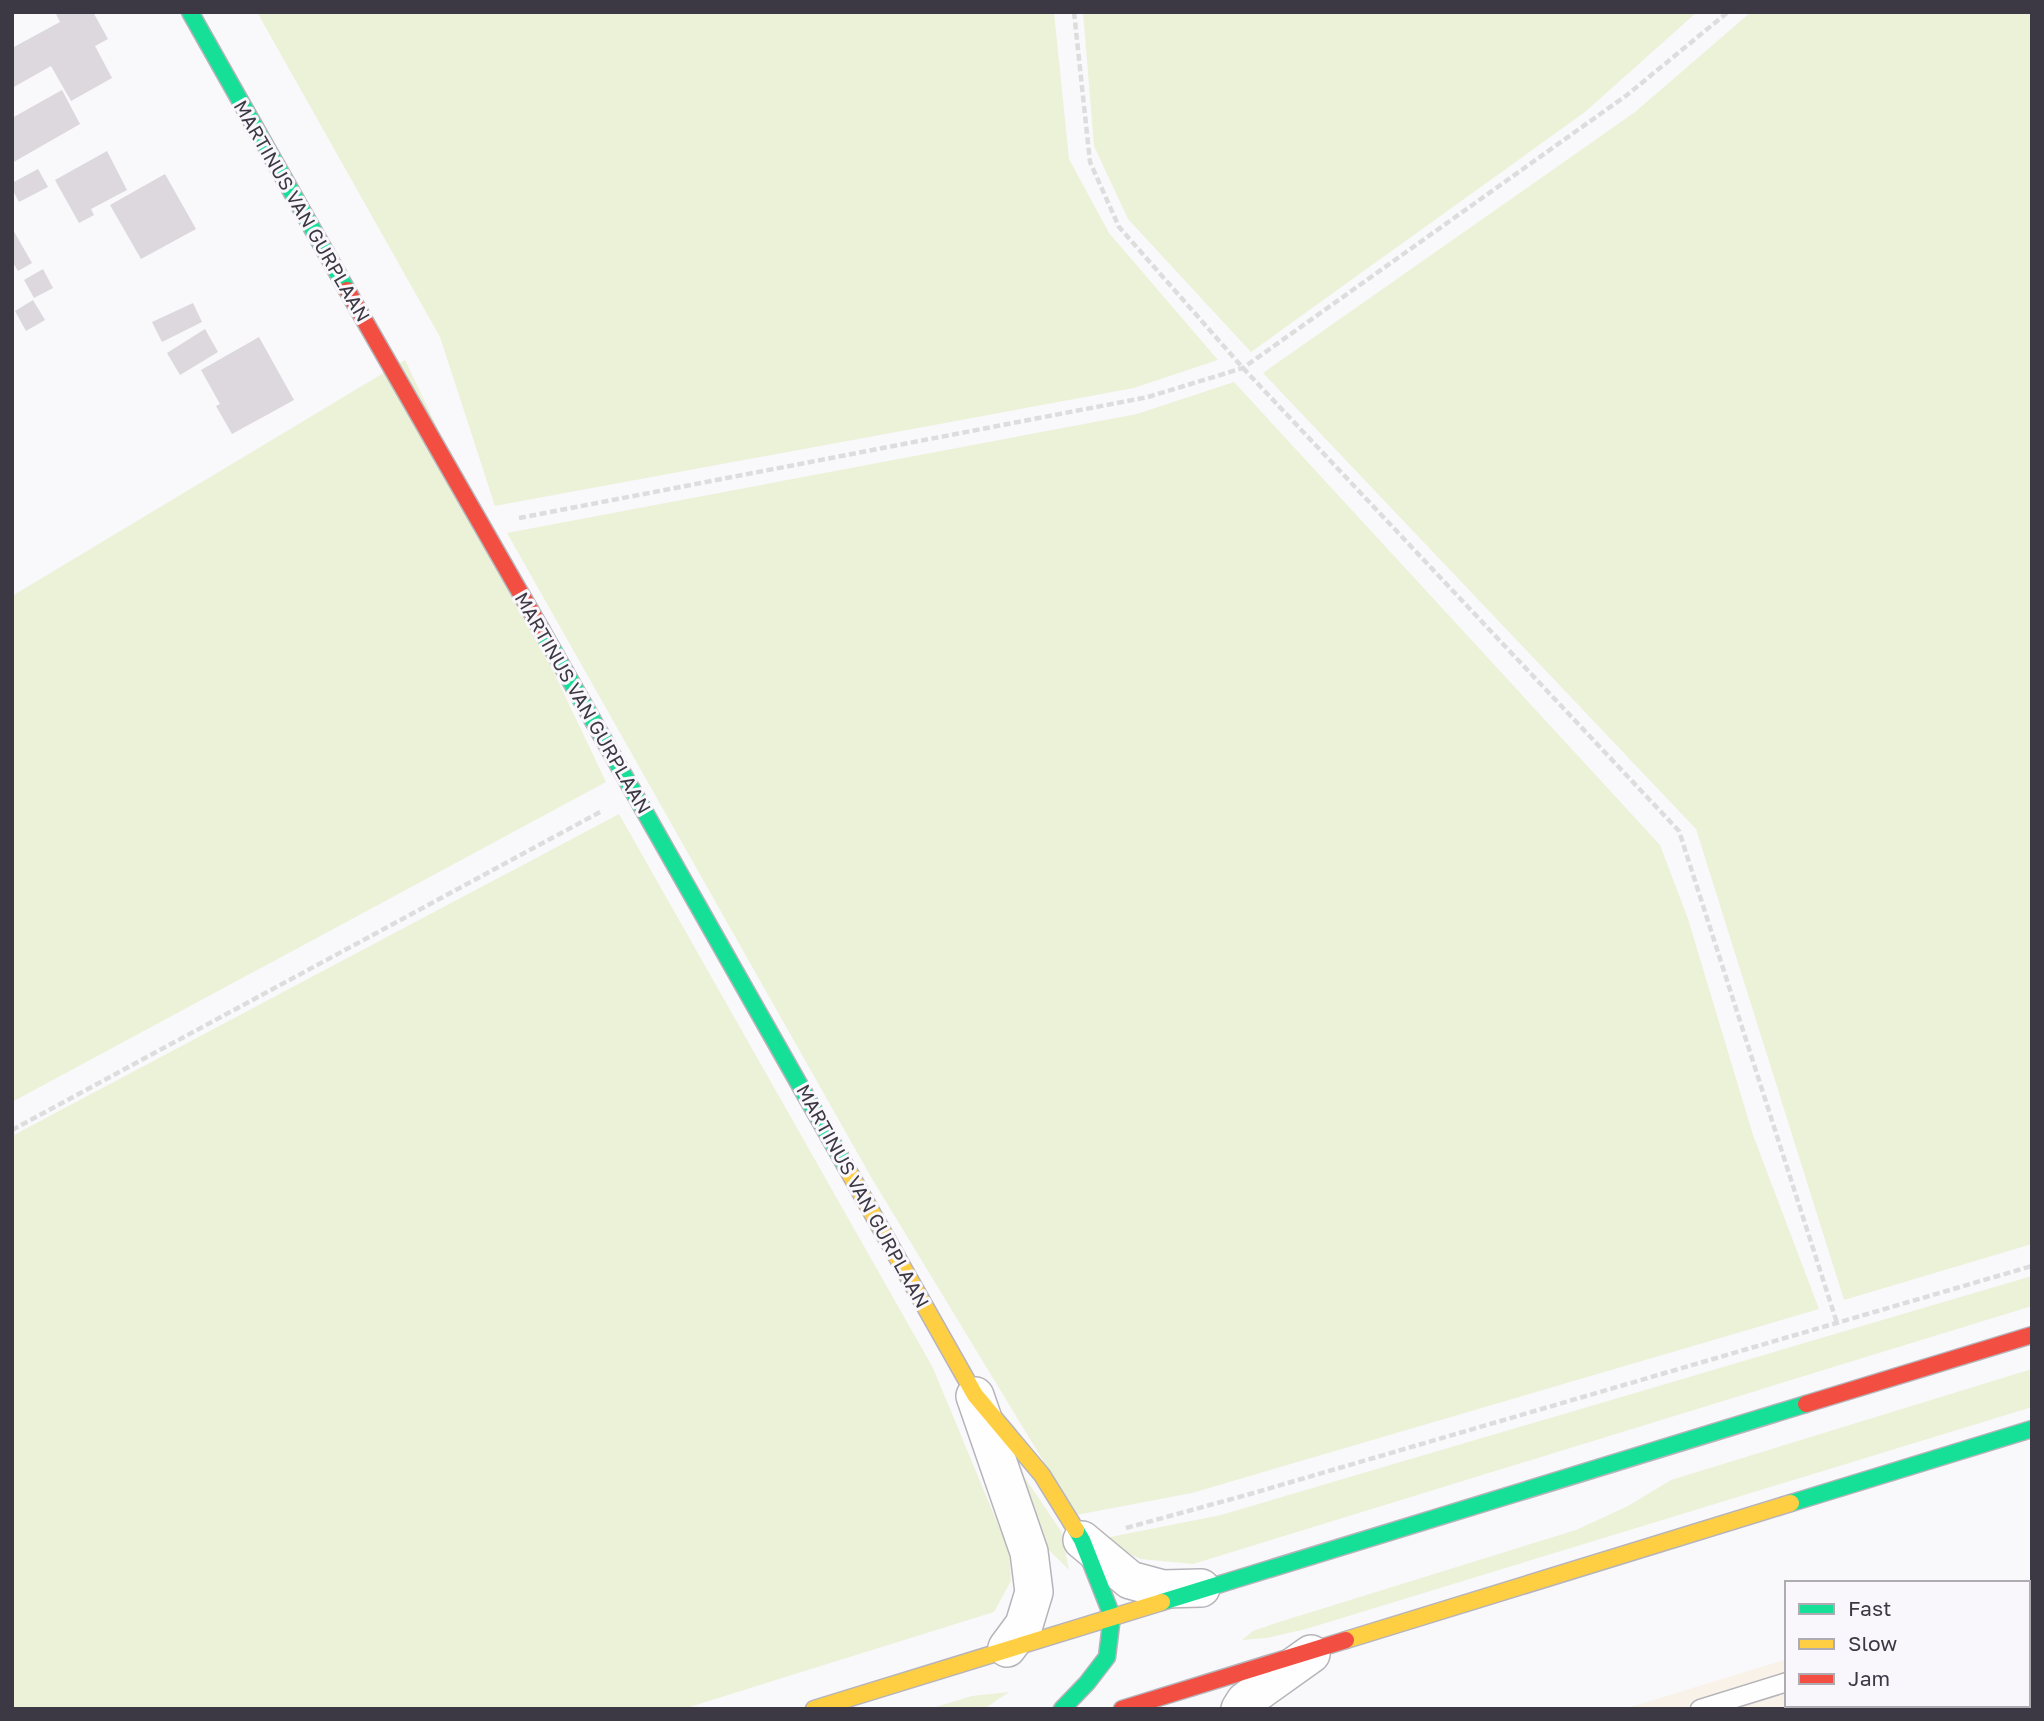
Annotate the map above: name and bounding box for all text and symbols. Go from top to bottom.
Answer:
street label: MARTINUS VAN GURPLAAN [229,96,375,326]
street label: MARTINUS VAN GURPLAAN [510,588,656,818]
street label: MARTINUS VAN GURPLAAN [792,1080,935,1312]
legend [1785,1581,2030,1707]
text: Fast [1848,1595,1891,1621]
text: Slow [1848,1630,1897,1656]
text: Jam [1848,1665,1890,1691]

